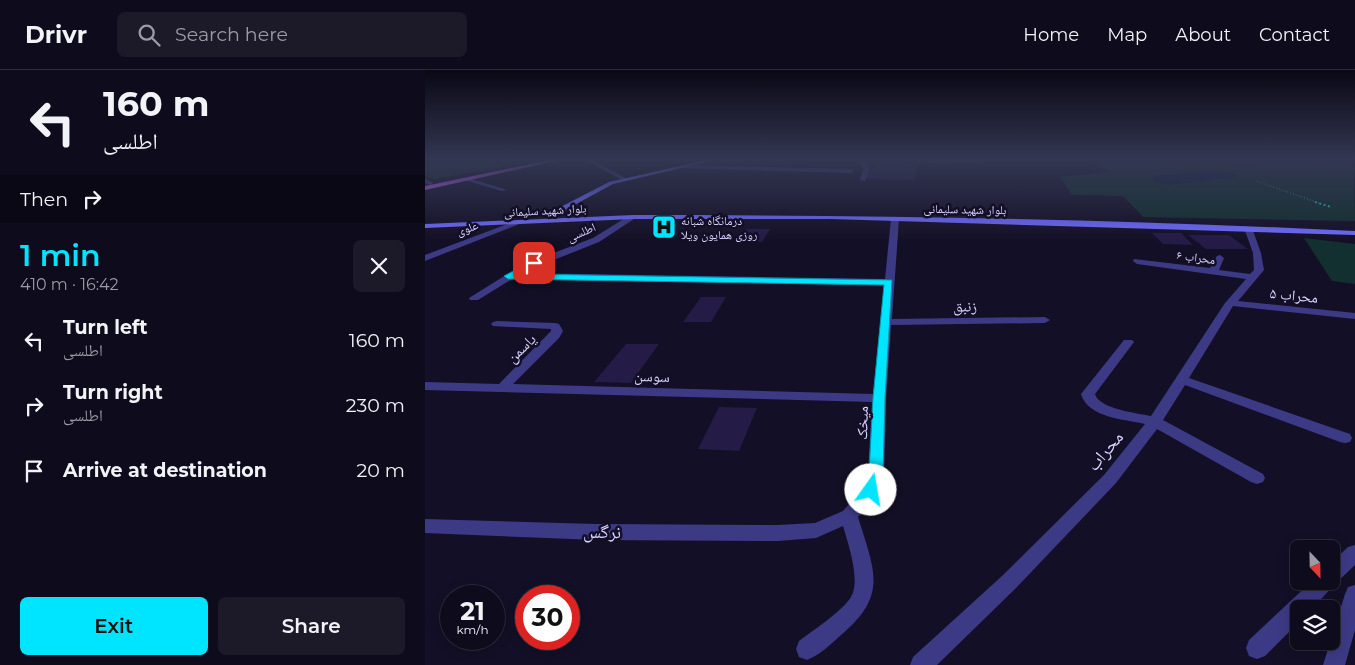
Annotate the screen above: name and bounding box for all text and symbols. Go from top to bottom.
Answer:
search box [117,12,467,57]
text: Drivr [25,20,87,49]
icon: search [135,21,163,49]
text: Search here [175,23,288,46]
text: Home [1023,24,1079,46]
text: Map [1107,24,1147,46]
text: About [1175,24,1231,46]
text: Contact [1259,24,1330,46]
text: 160 m [103,82,209,125]
icon: left [20,90,85,155]
text: اطلسی [103,128,158,155]
icon: right [78,185,106,213]
text: Then [20,188,68,211]
street label: بلوار شهید سلیمانی [503,200,587,220]
street label: بلوار شهید سلیمانی [923,201,1007,218]
place label: درمانگاه شبانه روزی همایون ویلا [681,213,758,242]
hospital icon: درمانگاه شبانه روزی همایون ویلا [651,214,677,240]
street label: علوی [454,217,480,239]
street label: اطلسی [564,219,598,245]
text: 1 min [20,237,101,274]
button: close [353,240,405,292]
pin [513,242,555,284]
street label: محراب ۶ [1176,247,1216,268]
icon: arrive [520,249,548,277]
text: 410 m · 16:42 [20,275,119,294]
street label: محراب ۵ [1269,283,1319,307]
street label: زنبق [953,296,977,317]
text: Turn left [63,316,148,339]
icon: left [20,327,48,355]
text: 160 m [349,329,405,352]
street label: یاسمن [502,329,541,367]
text: اطلسی [63,341,103,360]
street label: سوسن [634,366,670,387]
text: Turn right [63,381,163,404]
icon: right [20,392,48,420]
text: 230 m [346,394,405,417]
text: اطلسی [63,406,103,425]
street label: میخک [852,406,872,440]
street label: محراب [1082,426,1128,476]
icon: arrive [20,457,48,485]
text: Arrive at destination [63,459,267,482]
text: 20 m [357,459,405,482]
position arrow [844,463,896,515]
street label: نرگس [583,521,621,543]
north arrow [1290,540,1340,590]
map controls [1290,540,1340,650]
speed limit sign: 30 [515,585,580,650]
text: 21 [460,596,485,626]
button: Exit [20,597,208,655]
button: Share [218,597,405,655]
button: layers [1290,600,1340,650]
text: km/h [456,622,489,637]

